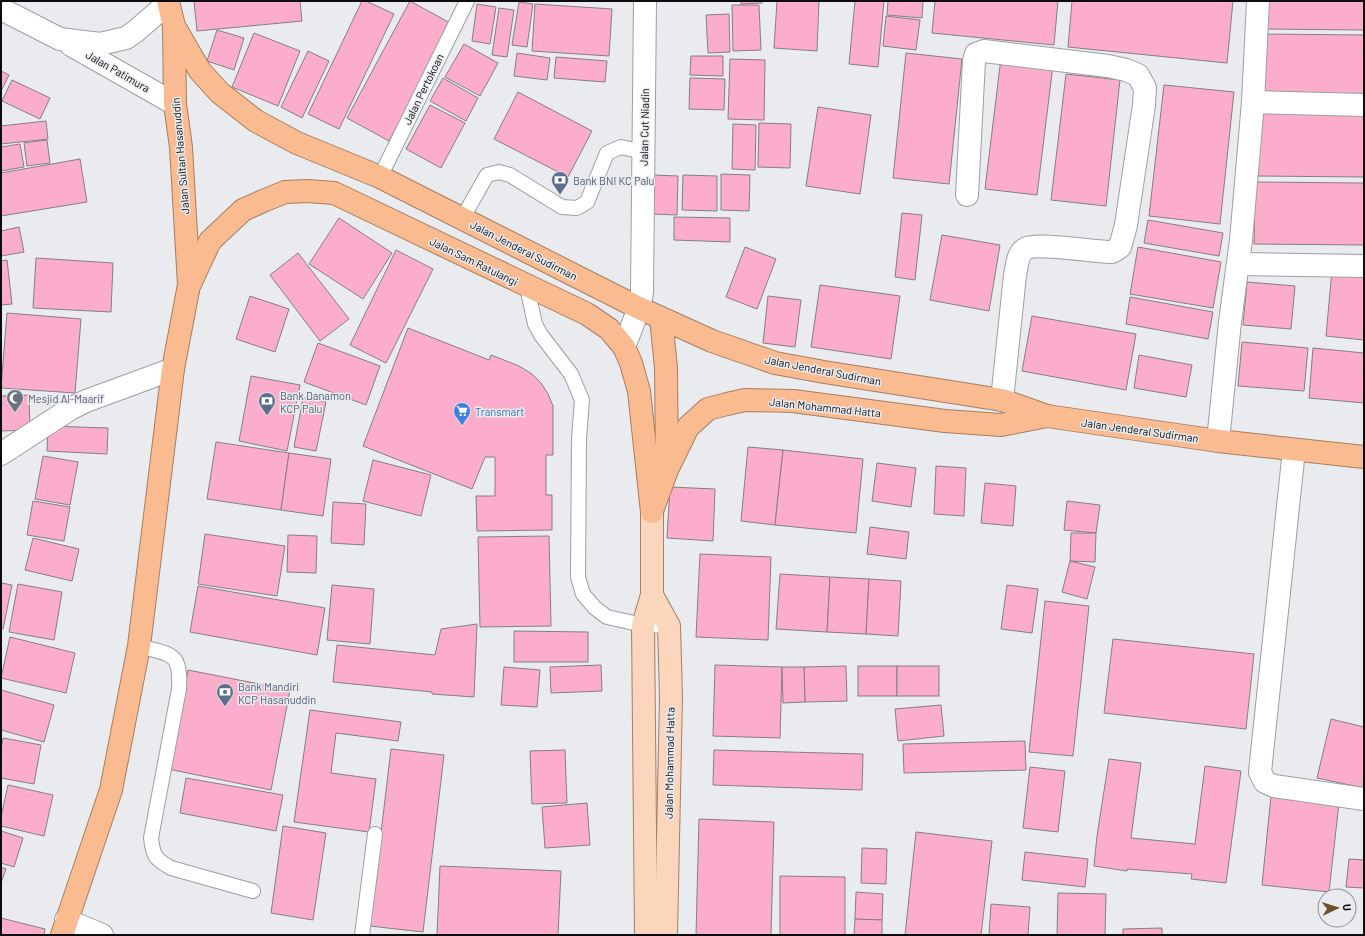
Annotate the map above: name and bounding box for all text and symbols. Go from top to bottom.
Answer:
street label: Jalan Patimura [84,47,152,95]
street label: Jalan Pertokoan [400,51,446,127]
street label: Jalan Cut Niadin [637,88,651,166]
street label: Jalan Sultan Hasanuddin [168,97,192,215]
bank icon: Bank BNI KC Palu [550,170,570,195]
place label: Bank BNI KC Palu [573,174,655,187]
street label: Jalan Jenderal Sudirman [468,217,580,283]
street label: Jalan Sam Ratulangi [428,234,520,288]
street label: Jalan Jenderal Sudirman [764,352,882,388]
mosque icon: Mesjid Al-Maarif [5,388,25,413]
place label: Bank Danamon KCP Palu [280,389,351,415]
bank icon: Bank Danamon KCP Palu [257,391,277,416]
place label: Mesjid Al-Maarif [28,392,104,405]
street label: Jalan Mohammad Hatta [769,395,881,419]
supermarket icon: Transmart [452,401,472,426]
place label: Transmart [475,405,524,418]
street label: Jalan Jenderal Sudirman [1081,415,1200,445]
place label: Bank Mandiri KCP Hasanuddin [238,680,316,706]
bank icon: Bank Mandiri KCP Hasanuddin [215,682,235,707]
street label: Jalan Mohammad Hatta [662,707,676,819]
north arrow [1317,888,1357,928]
text: U [1341,903,1354,911]

